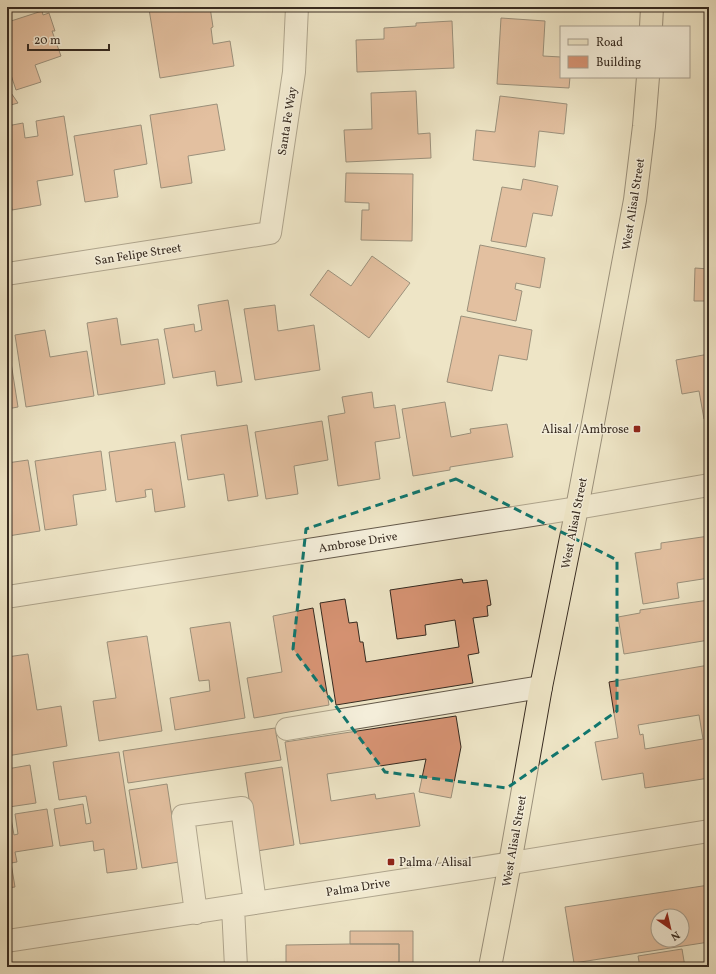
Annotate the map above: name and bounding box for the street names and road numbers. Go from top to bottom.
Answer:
street label: Santa Fe Way [275,85,301,157]
street label: West Alisal Street [619,157,649,251]
street label: San Felipe Street [94,240,183,270]
street label: West Alisal Street [558,476,592,570]
street label: Ambrose Drive [318,529,399,557]
street label: West Alisal Street [499,794,531,888]
street label: Palma Drive [325,875,392,901]

